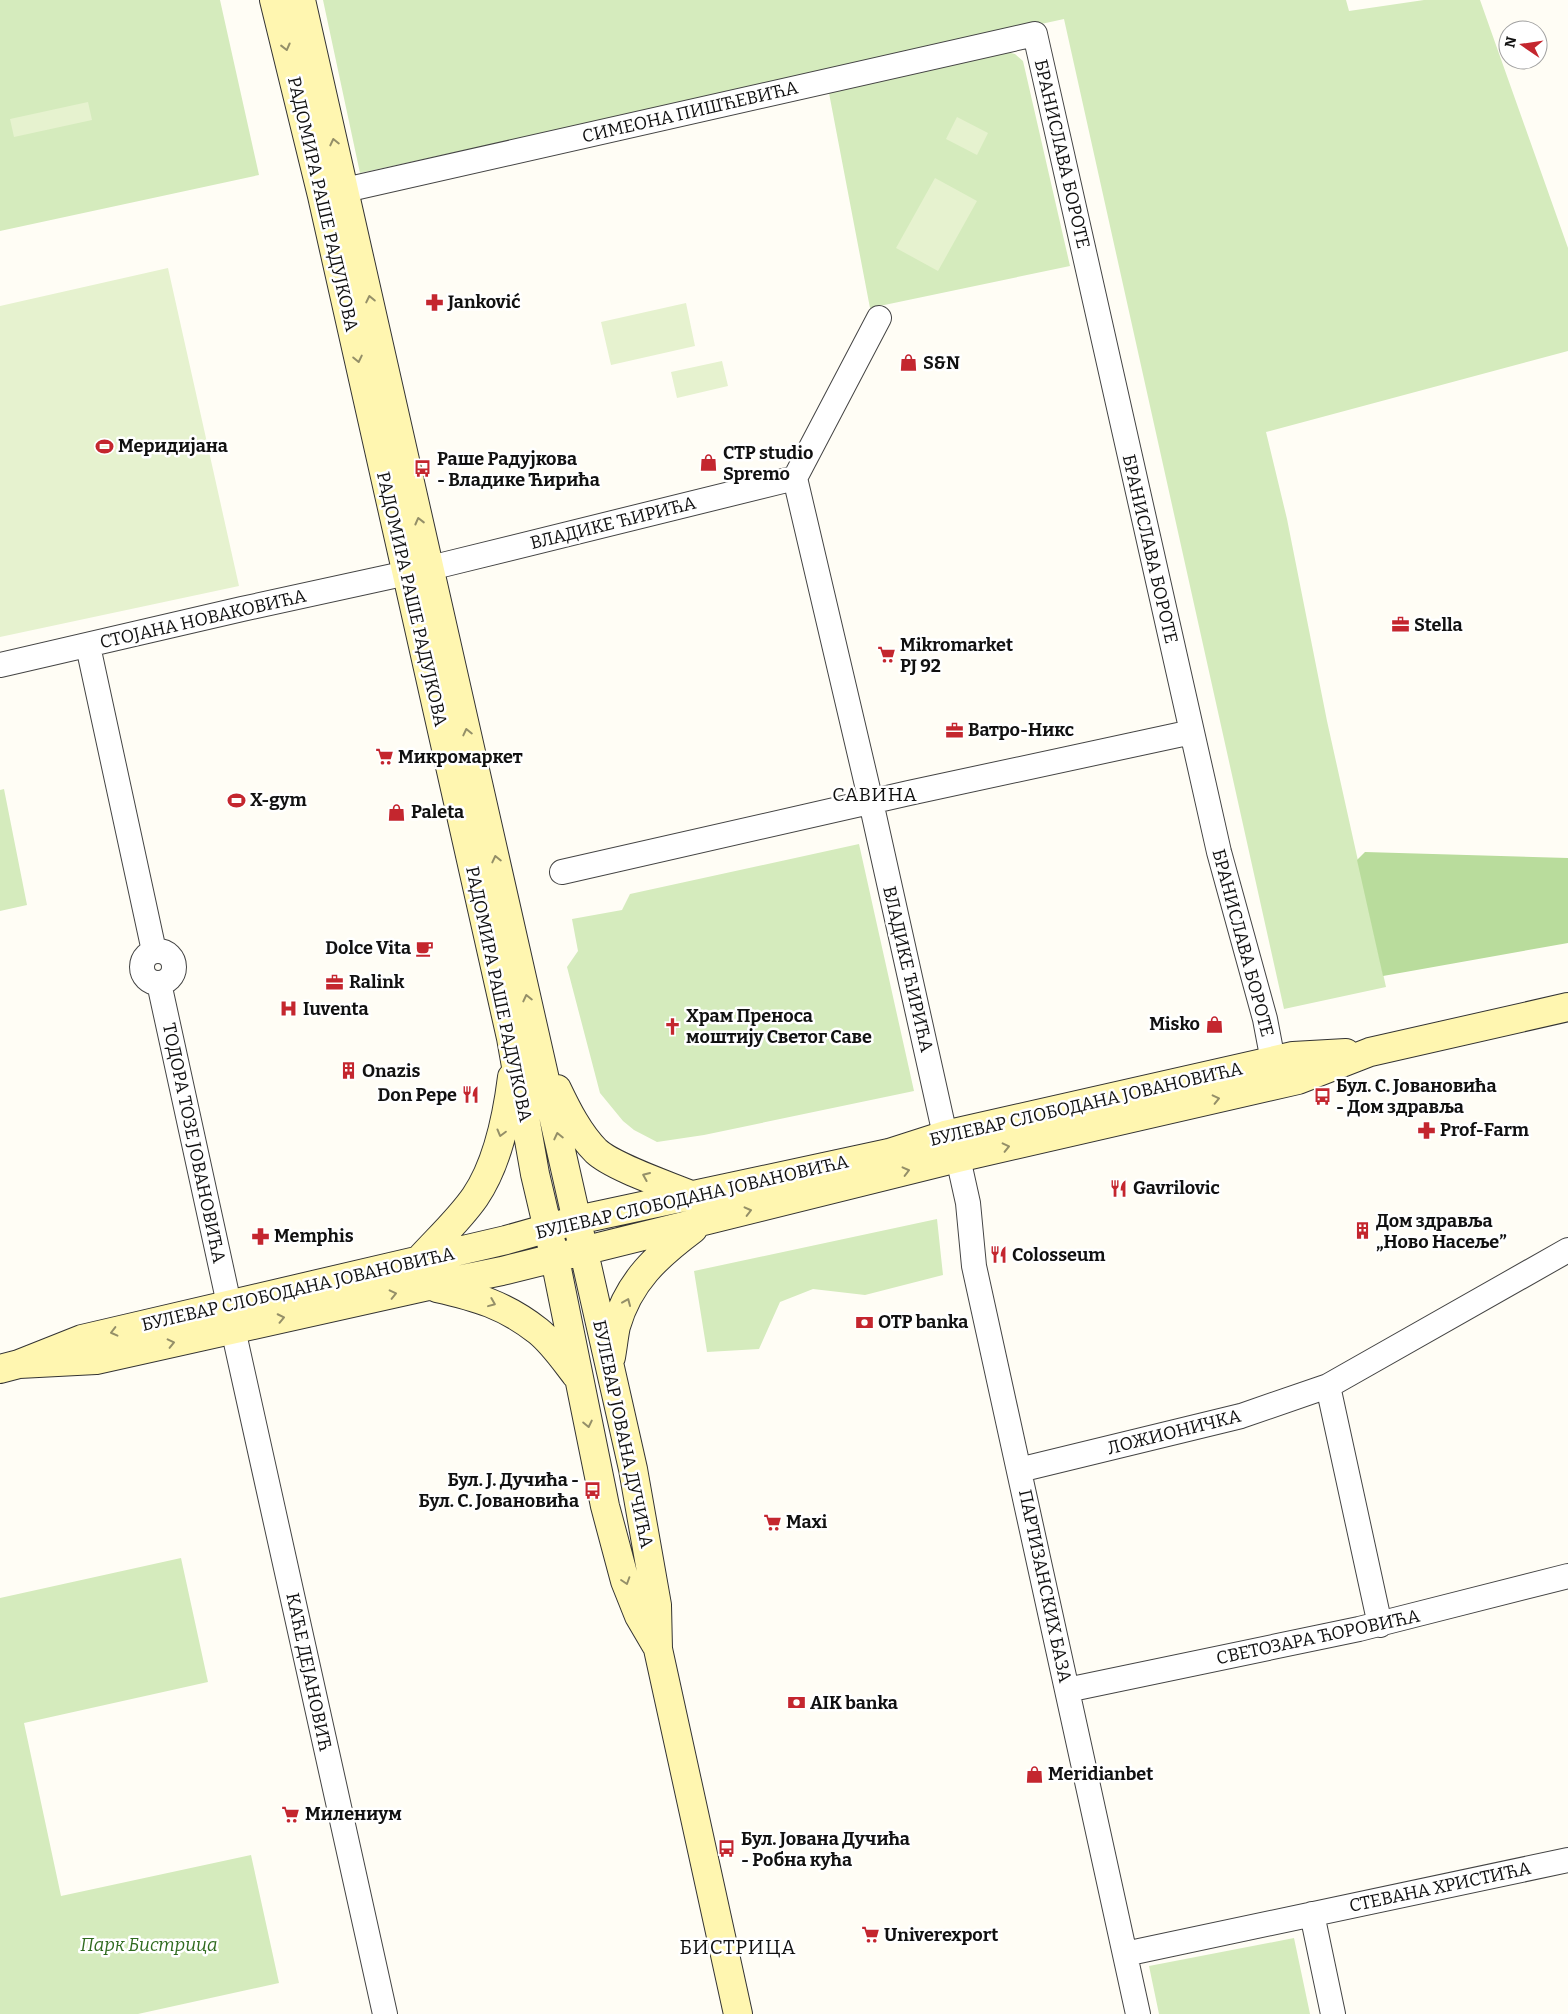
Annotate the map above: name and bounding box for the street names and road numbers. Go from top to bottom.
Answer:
street label: БРАНИСЛАВА БОРОТЕ [1030,57,1094,251]
street label: РАДОМИРА РАШЕ РАДУЈКОВА [283,74,363,334]
street label: СИМЕОНА ПИШЋЕВИЋА [580,76,800,148]
street label: БРАНИСЛАВА БОРОТЕ [1118,452,1182,646]
street label: РАДОМИРА РАШЕ РАДУЈКОВА [372,469,452,729]
street label: ВЛАДИКЕ ЋИРИЋА [528,492,698,554]
street label: СТОЈАНА НОВАКОВИЋА [98,584,309,653]
street label: БРАНИСЛАВА БОРОТЕ [1207,847,1279,1039]
street label: РАДОМИРА РАШЕ РАДУЈКОВА [461,864,537,1124]
street label: ВЛАДИКЕ ЋИРИЋА [878,884,938,1054]
street label: ТОДОРА ТОЗЕ ЈОВАНОВИЋА [158,1021,230,1265]
street label: БУЛЕВАР СЛОБОДАНА ЈОВАНОВИЋА [927,1057,1245,1151]
street label: БУЛЕВАР СЛОБОДАНА ЈОВАНОВИЋА [533,1150,851,1244]
street label: БУЛЕВАР СЛОБОДАНА ЈОВАНОВИЋА [139,1242,457,1336]
street label: БУЛЕВАР ЈОВАНА ДУЧИЋА [588,1318,658,1550]
street label: ЛОЖИОНИЧКА [1105,1405,1243,1459]
street label: ПАРТИЗАНСКИХ БАЗА [1014,1488,1076,1685]
street label: КАЋЕ ДЕЈАНОВИЋ [281,1591,337,1754]
street label: СВЕТОЗАРА ЋОРОВИЋА [1214,1605,1422,1669]
street label: СТЕВАНА ХРИСТИЋА [1347,1857,1533,1917]

